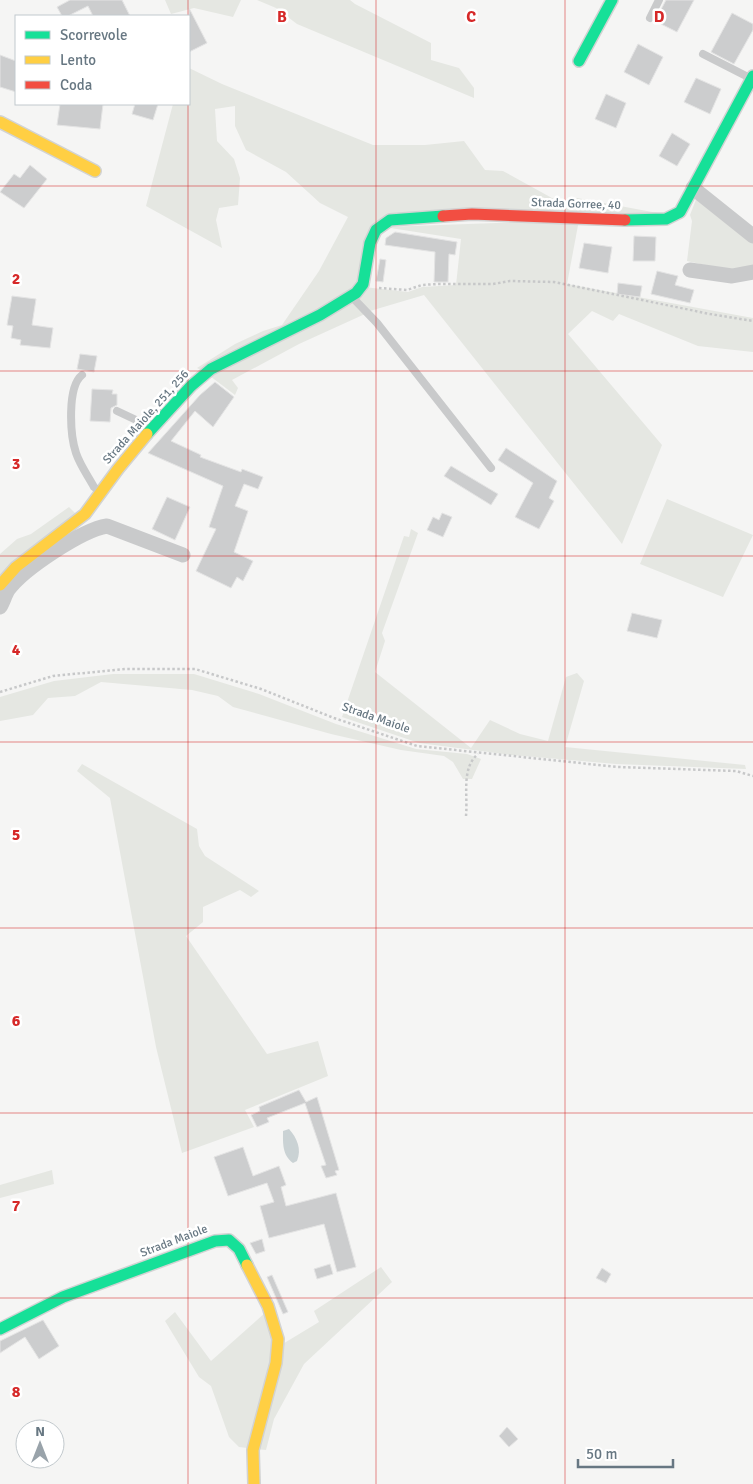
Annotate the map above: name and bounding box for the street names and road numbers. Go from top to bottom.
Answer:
street label: Strada Gorree, 40 [531,195,621,213]
street label: Strada Maiole, 251, 256 [100,367,192,467]
street label: Strada Maiole [340,699,412,737]
street label: Strada Maiole [138,1221,210,1261]

